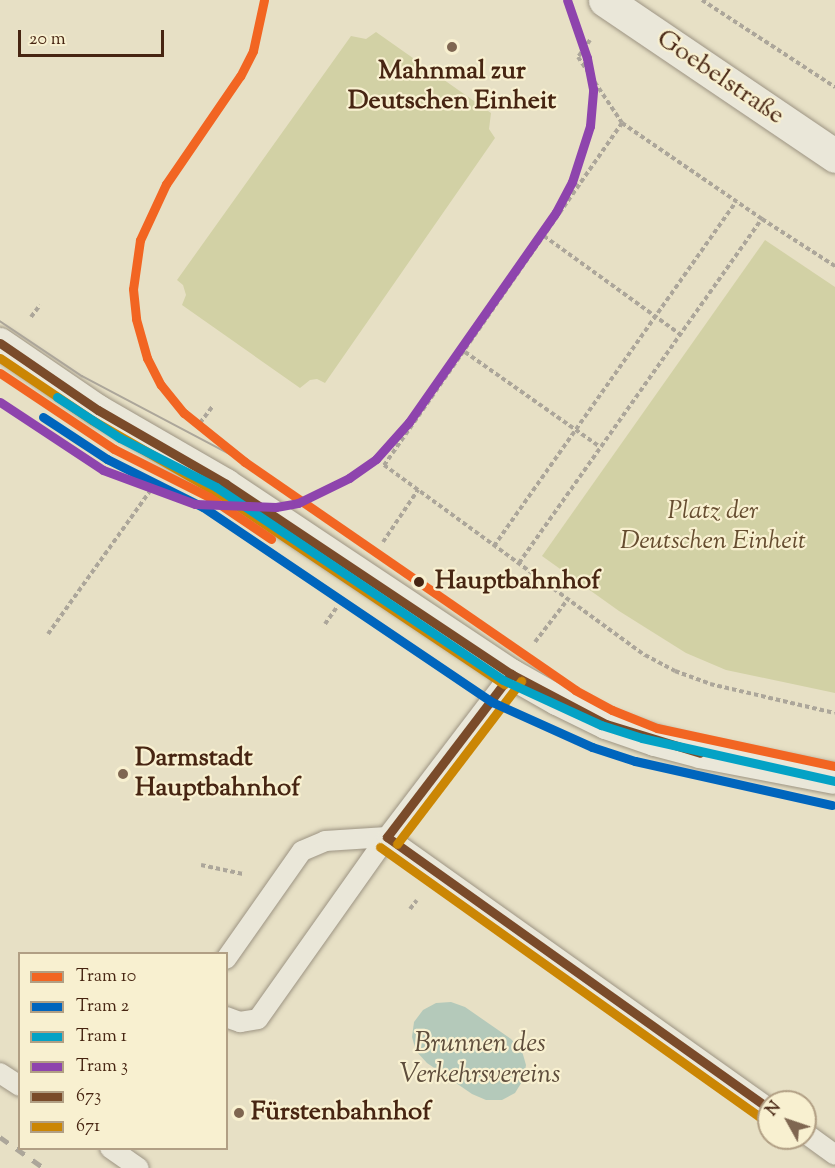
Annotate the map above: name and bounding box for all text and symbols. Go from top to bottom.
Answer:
scale bar [21,18,166,56]
street label: Goebelstraße [650,24,790,132]
text: 20 m [29,27,66,53]
marker: Mahnmal zur Deutschen Einheit [445,40,459,54]
place label: Mahnmal zur Deutschen Einheit [348,56,556,118]
park label: Platz der Deutschen Einheit [620,496,806,558]
place label: Hauptbahnhof [435,566,600,598]
marker: Hauptbahnhof [408,571,430,593]
place label: Darmstadt Hauptbahnhof [135,743,300,804]
marker: Darmstadt Hauptbahnhof [116,767,130,781]
legend [18,952,228,1150]
text: Tram 10 [76,964,136,990]
text: Tram 2 [76,994,129,1020]
text: Tram 1 [76,1024,127,1050]
water label: Brunnen des Verkehrsvereins [400,1028,560,1091]
text: Tram 3 [76,1054,128,1080]
text: 673 [76,1084,101,1110]
north arrow [757,1090,817,1150]
place label: Fürstenbahnhof [251,1097,431,1129]
text: N [761,1097,787,1122]
marker: Fürstenbahnhof [232,1106,246,1120]
text: 671 [76,1114,100,1140]

